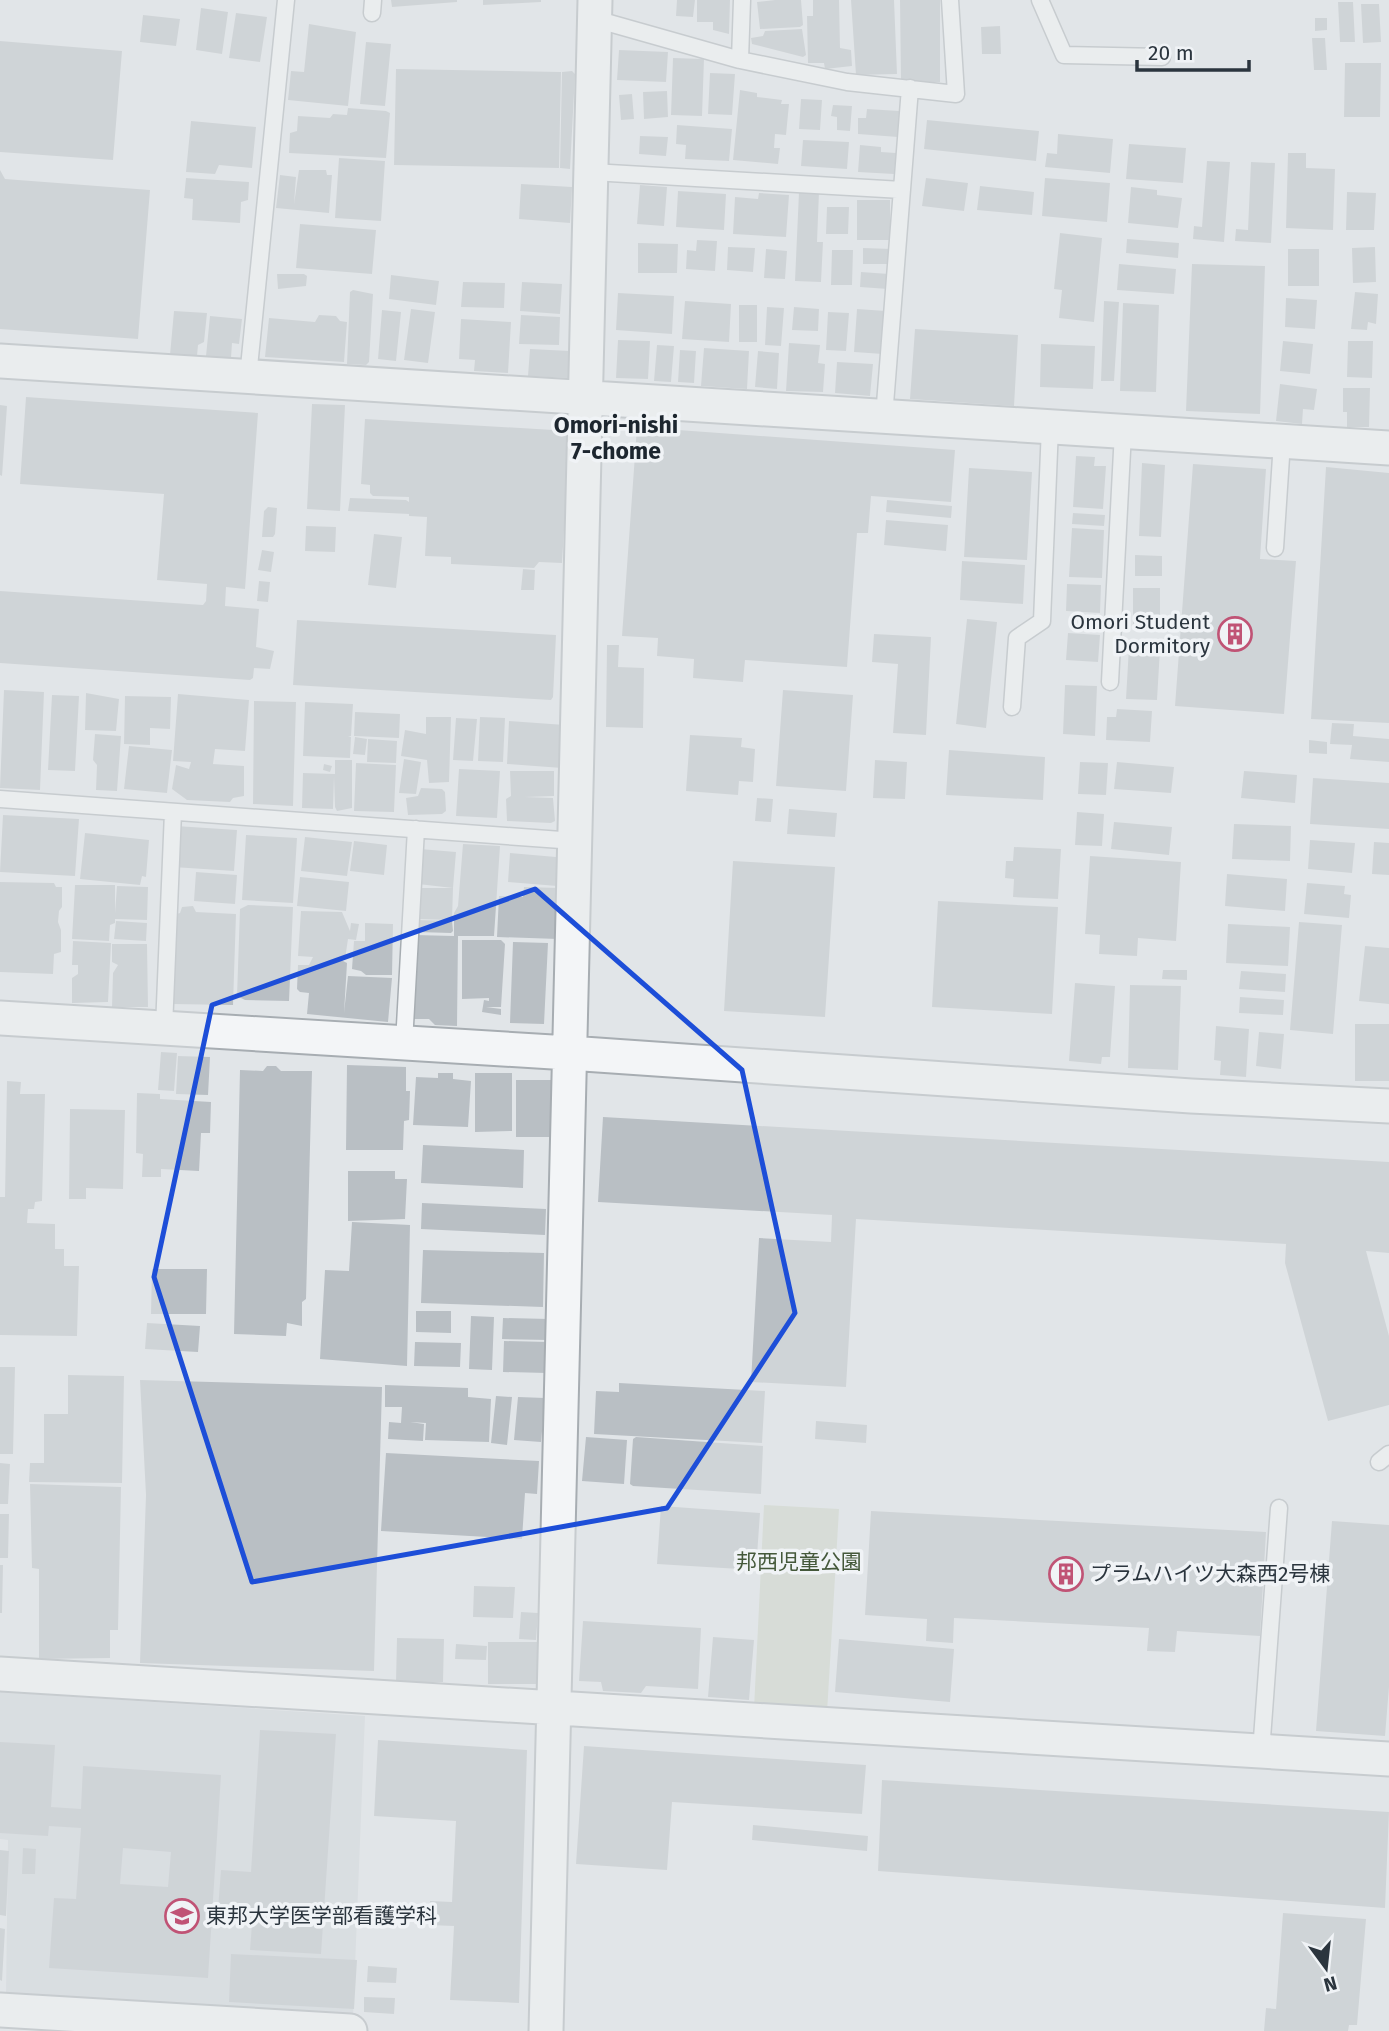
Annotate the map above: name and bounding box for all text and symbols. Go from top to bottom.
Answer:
scale bar [1137,28,1249,72]
text: 20 m [1148,40,1194,66]
district label: Omori-nishi 7-chome [554,411,678,465]
place label: Omori Student Dormitory [1070,609,1211,659]
building icon: Omori Student Dormitory [1216,615,1254,653]
park label: 邦西児童公園 [736,1549,862,1575]
building icon: プラムハイツ大森西2号棟 [1047,1555,1085,1593]
place label: プラムハイツ大森西2号棟 [1090,1561,1330,1587]
school or university icon: 東邦大学医学部看護学科 [163,1897,201,1935]
place label: 東邦大学医学部看護学科 [206,1903,437,1929]
north arrow [1291,1933,1361,2003]
text: N [1321,1971,1339,1997]

